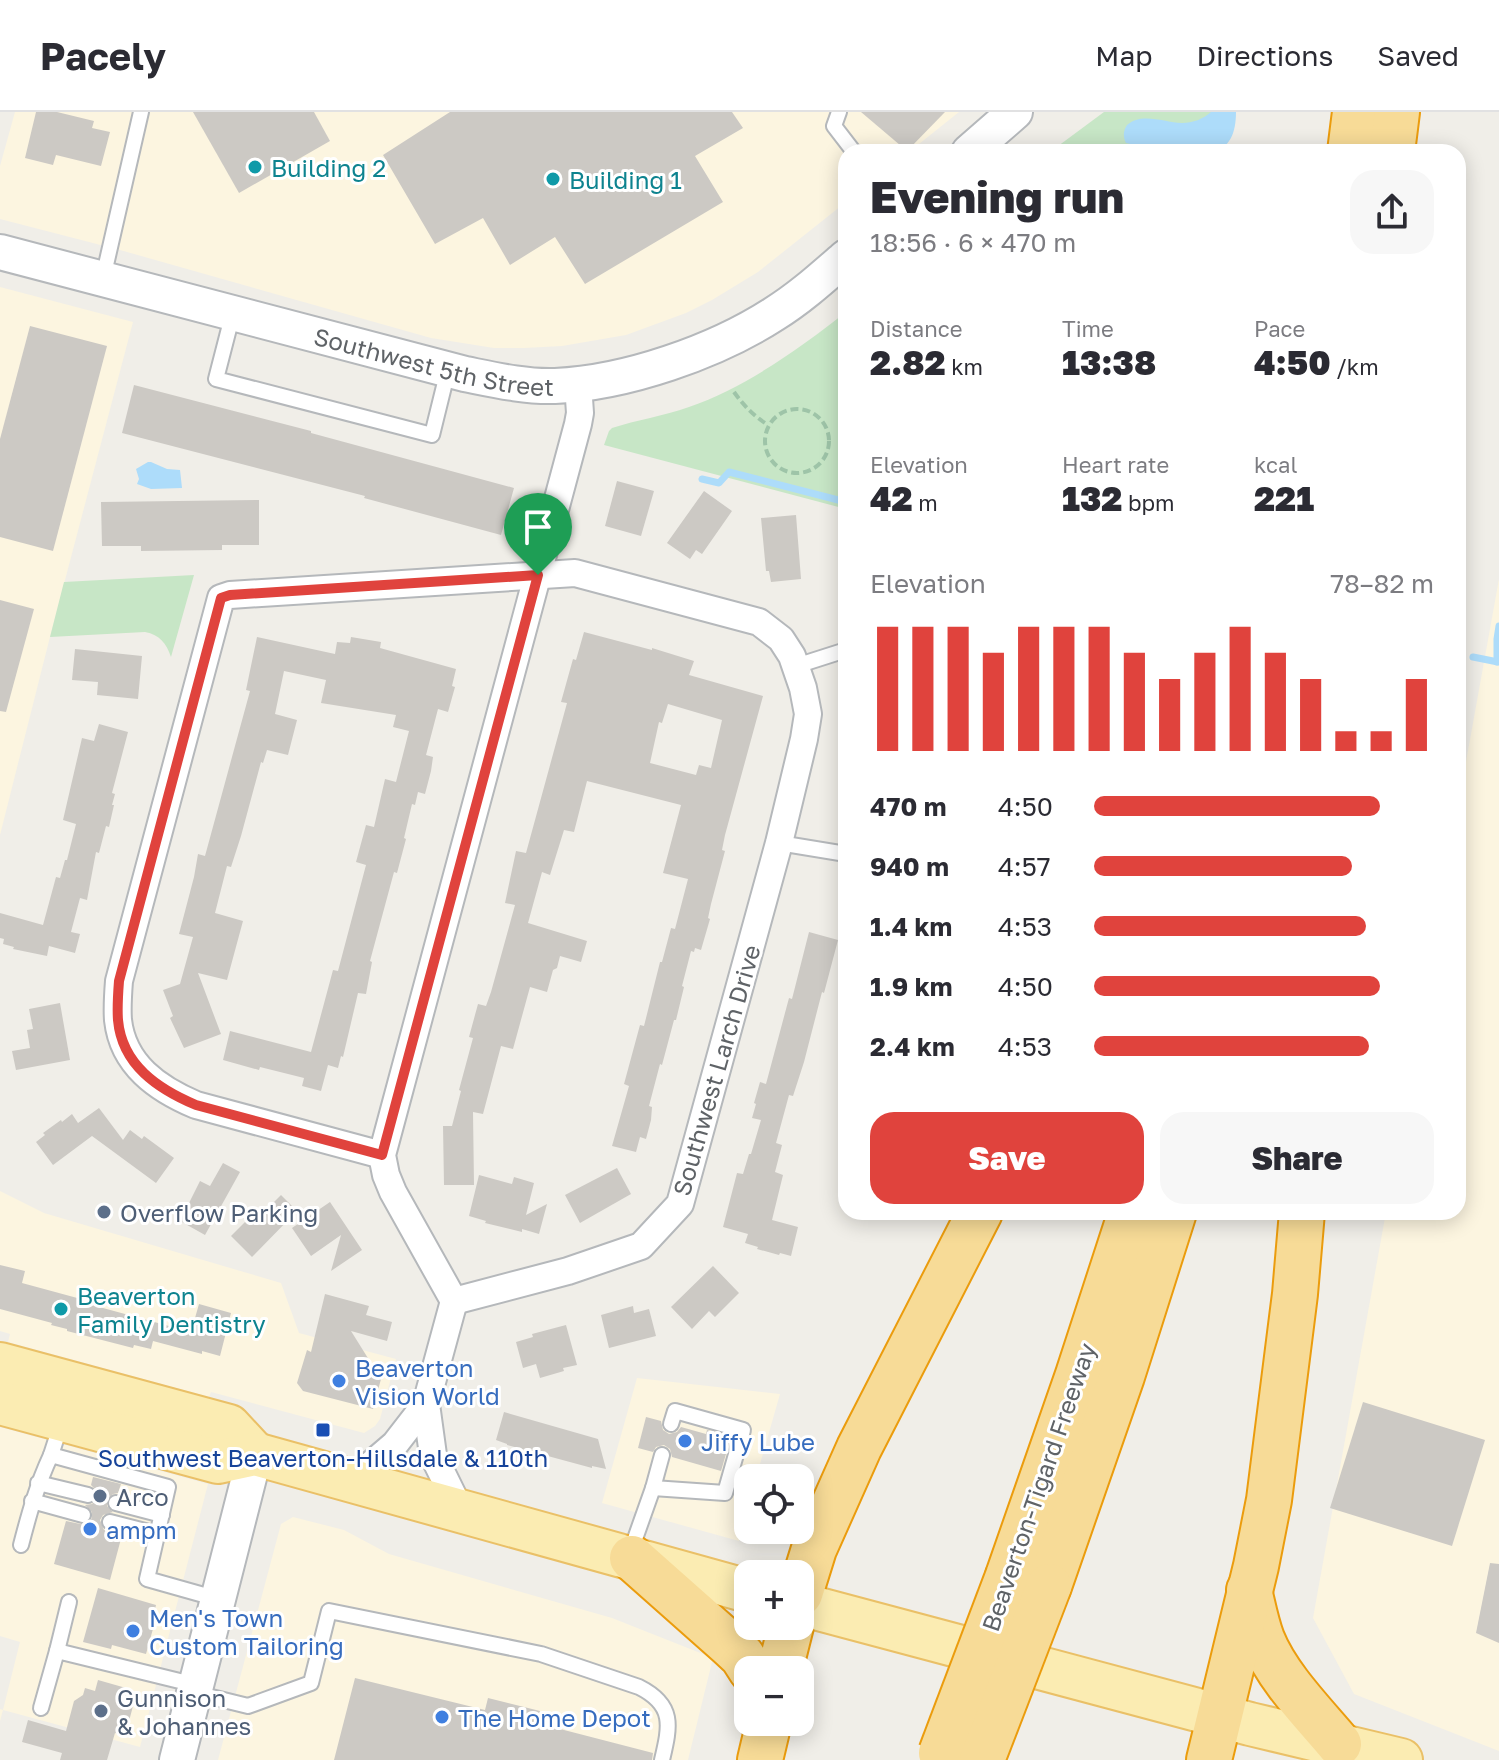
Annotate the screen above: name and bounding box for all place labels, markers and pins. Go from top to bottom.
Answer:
place label: Building 2 [271,153,386,182]
marker: Building 2 [246,158,264,176]
place label: Building 1 [569,165,682,194]
marker: Building 1 [544,170,562,188]
pin [504,493,572,575]
place label: Overflow Parking [120,1198,318,1227]
marker: Overflow Parking [95,1203,113,1221]
place label: Beaverton Family Dentistry [77,1281,266,1338]
marker: Beaverton Family Dentistry [52,1300,70,1318]
place label: Beaverton Vision World [355,1353,500,1410]
marker: Beaverton Vision World [330,1372,348,1390]
marker: Southwest Beaverton-Hillsdale & 110th [314,1421,332,1439]
place label: Jiffy Lube [701,1427,815,1456]
marker: Jiffy Lube [676,1432,694,1450]
place label: Southwest Beaverton-Hillsdale & 110th [98,1443,548,1472]
place label: Arco [116,1482,169,1511]
marker: Arco [91,1487,109,1505]
place label: ampm [106,1515,177,1544]
marker: ampm [81,1520,99,1538]
place label: Men's Town Custom Tailoring [149,1603,344,1660]
marker: Men's Town Custom Tailoring [124,1622,142,1640]
place label: Gunnison & Johannes [117,1683,251,1740]
marker: Gunnison & Johannes [92,1702,110,1720]
place label: The Home Depot [458,1703,651,1732]
marker: The Home Depot [433,1708,451,1726]

